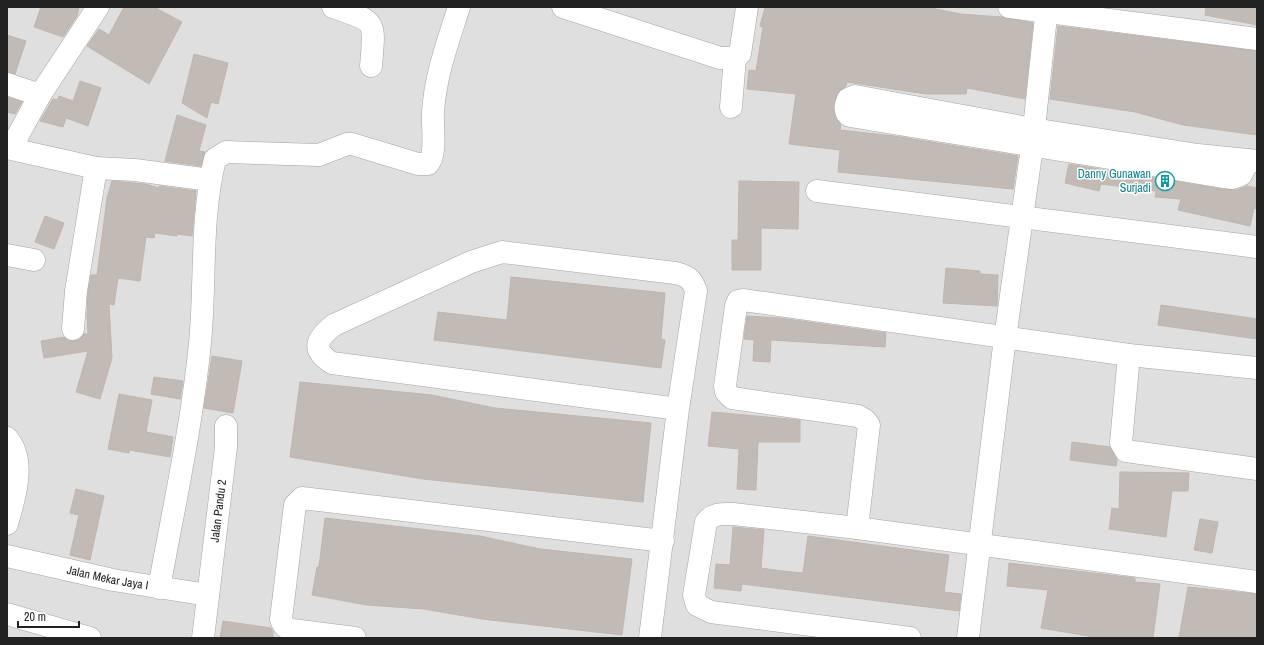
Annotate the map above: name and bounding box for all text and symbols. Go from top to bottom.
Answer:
place label: Danny Gunawan Surjadi [1078,166,1151,196]
building icon: Danny Gunawan Surjadi [1154,170,1176,192]
street label: Jalan Pandu 2 [207,479,230,543]
street label: Jalan Mekar Jaya I [65,562,150,593]
scale bar [18,603,79,629]
text: 20 m [24,609,46,625]

